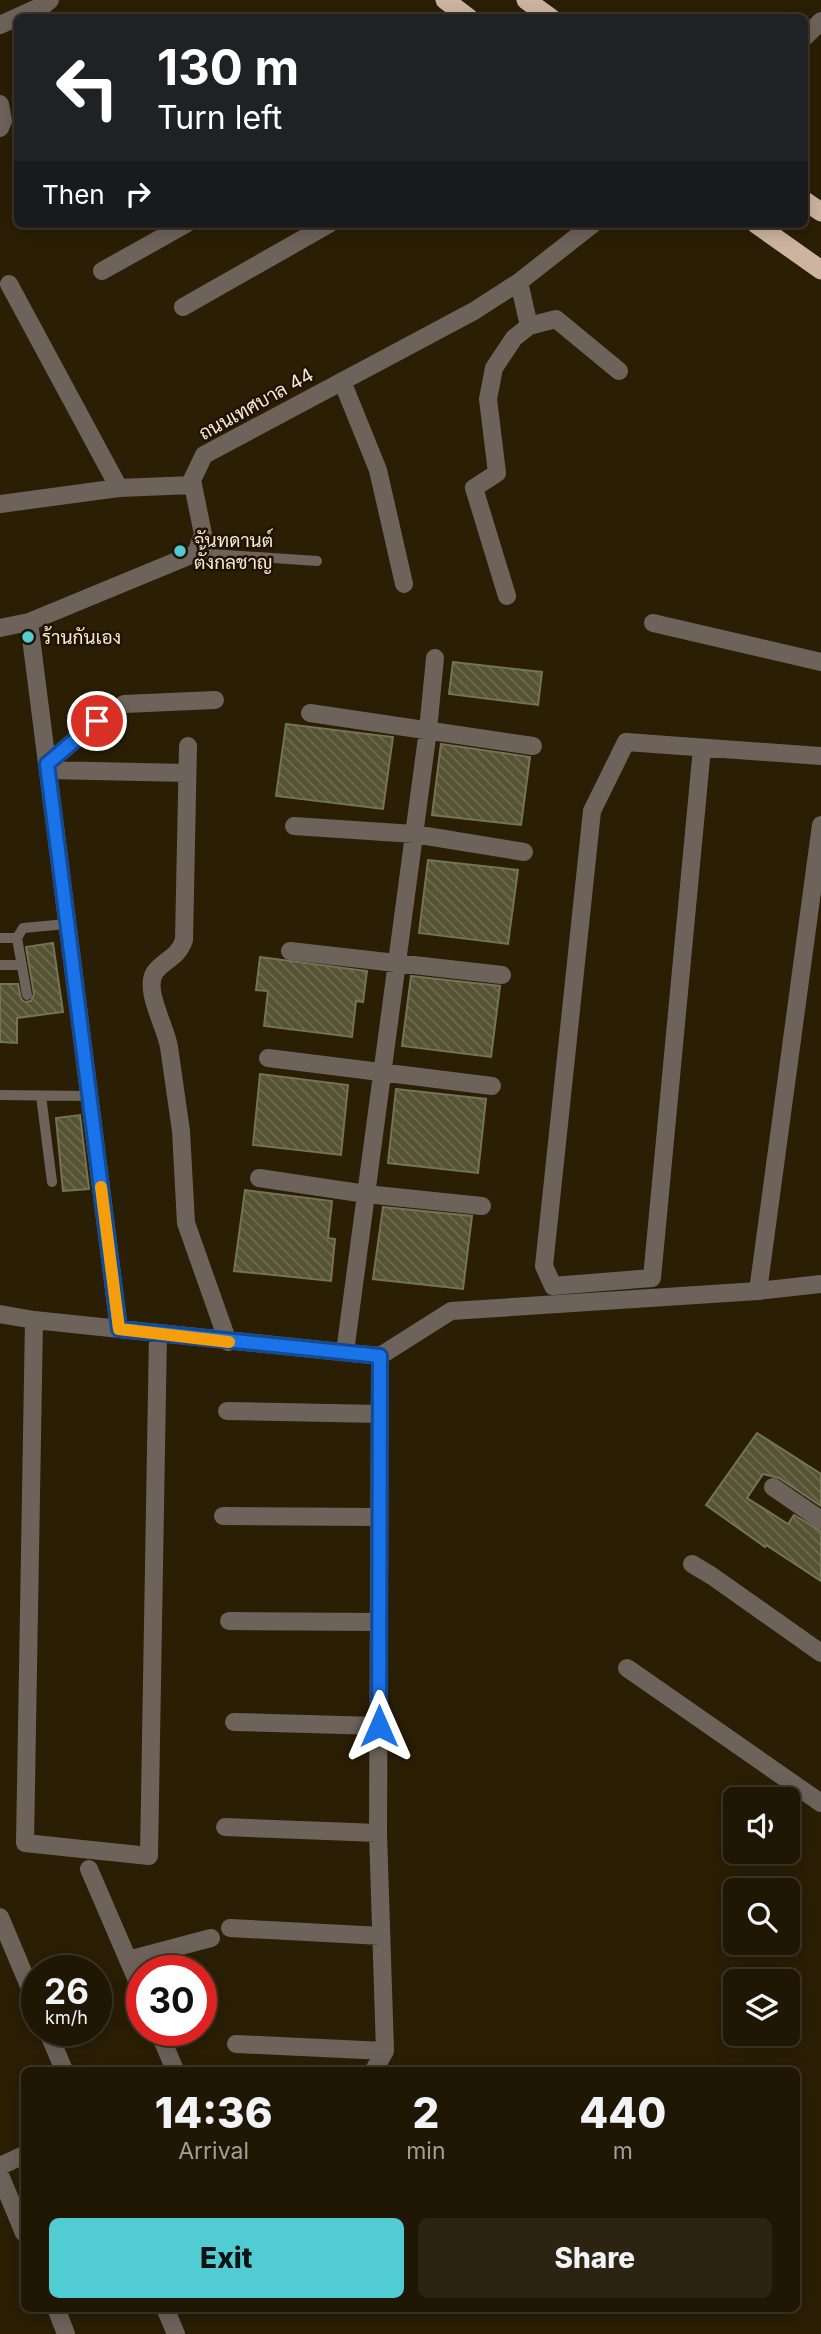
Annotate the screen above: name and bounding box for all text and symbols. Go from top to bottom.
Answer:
text: 130 m [157,38,299,97]
icon: left [42,42,133,133]
text: Turn left [157,98,282,137]
icon: right [119,175,157,213]
text: Then [42,179,105,210]
street label: ถนนเทศบาล 44 [195,363,317,445]
place label: จันทดานต์ ตั้งกลชาญ [194,528,273,574]
marker: จันทดานต์ ตั้งกลชาญ [172,543,188,559]
place label: ร้านกันเอง [42,626,121,649]
marker: ร้านกันเอง [20,629,36,645]
pin [67,691,127,751]
icon: arrive [78,702,116,740]
position arrow [342,1689,416,1763]
map controls [723,1787,800,2046]
button: sound [723,1787,800,1864]
button: search [723,1878,800,1955]
speed limit sign: 30 [126,1955,217,2046]
button: layers [723,1969,800,2046]
text: 26 [44,1970,89,2012]
text: km/h [45,2007,88,2028]
text: 14:36 [155,2087,272,2138]
text: 2 [412,2087,439,2138]
text: 440 [579,2087,666,2138]
text: Arrival [178,2137,249,2165]
text: min [406,2137,446,2165]
text: m [613,2137,633,2165]
button: Exit [49,2218,404,2298]
button: Share [418,2218,772,2298]

